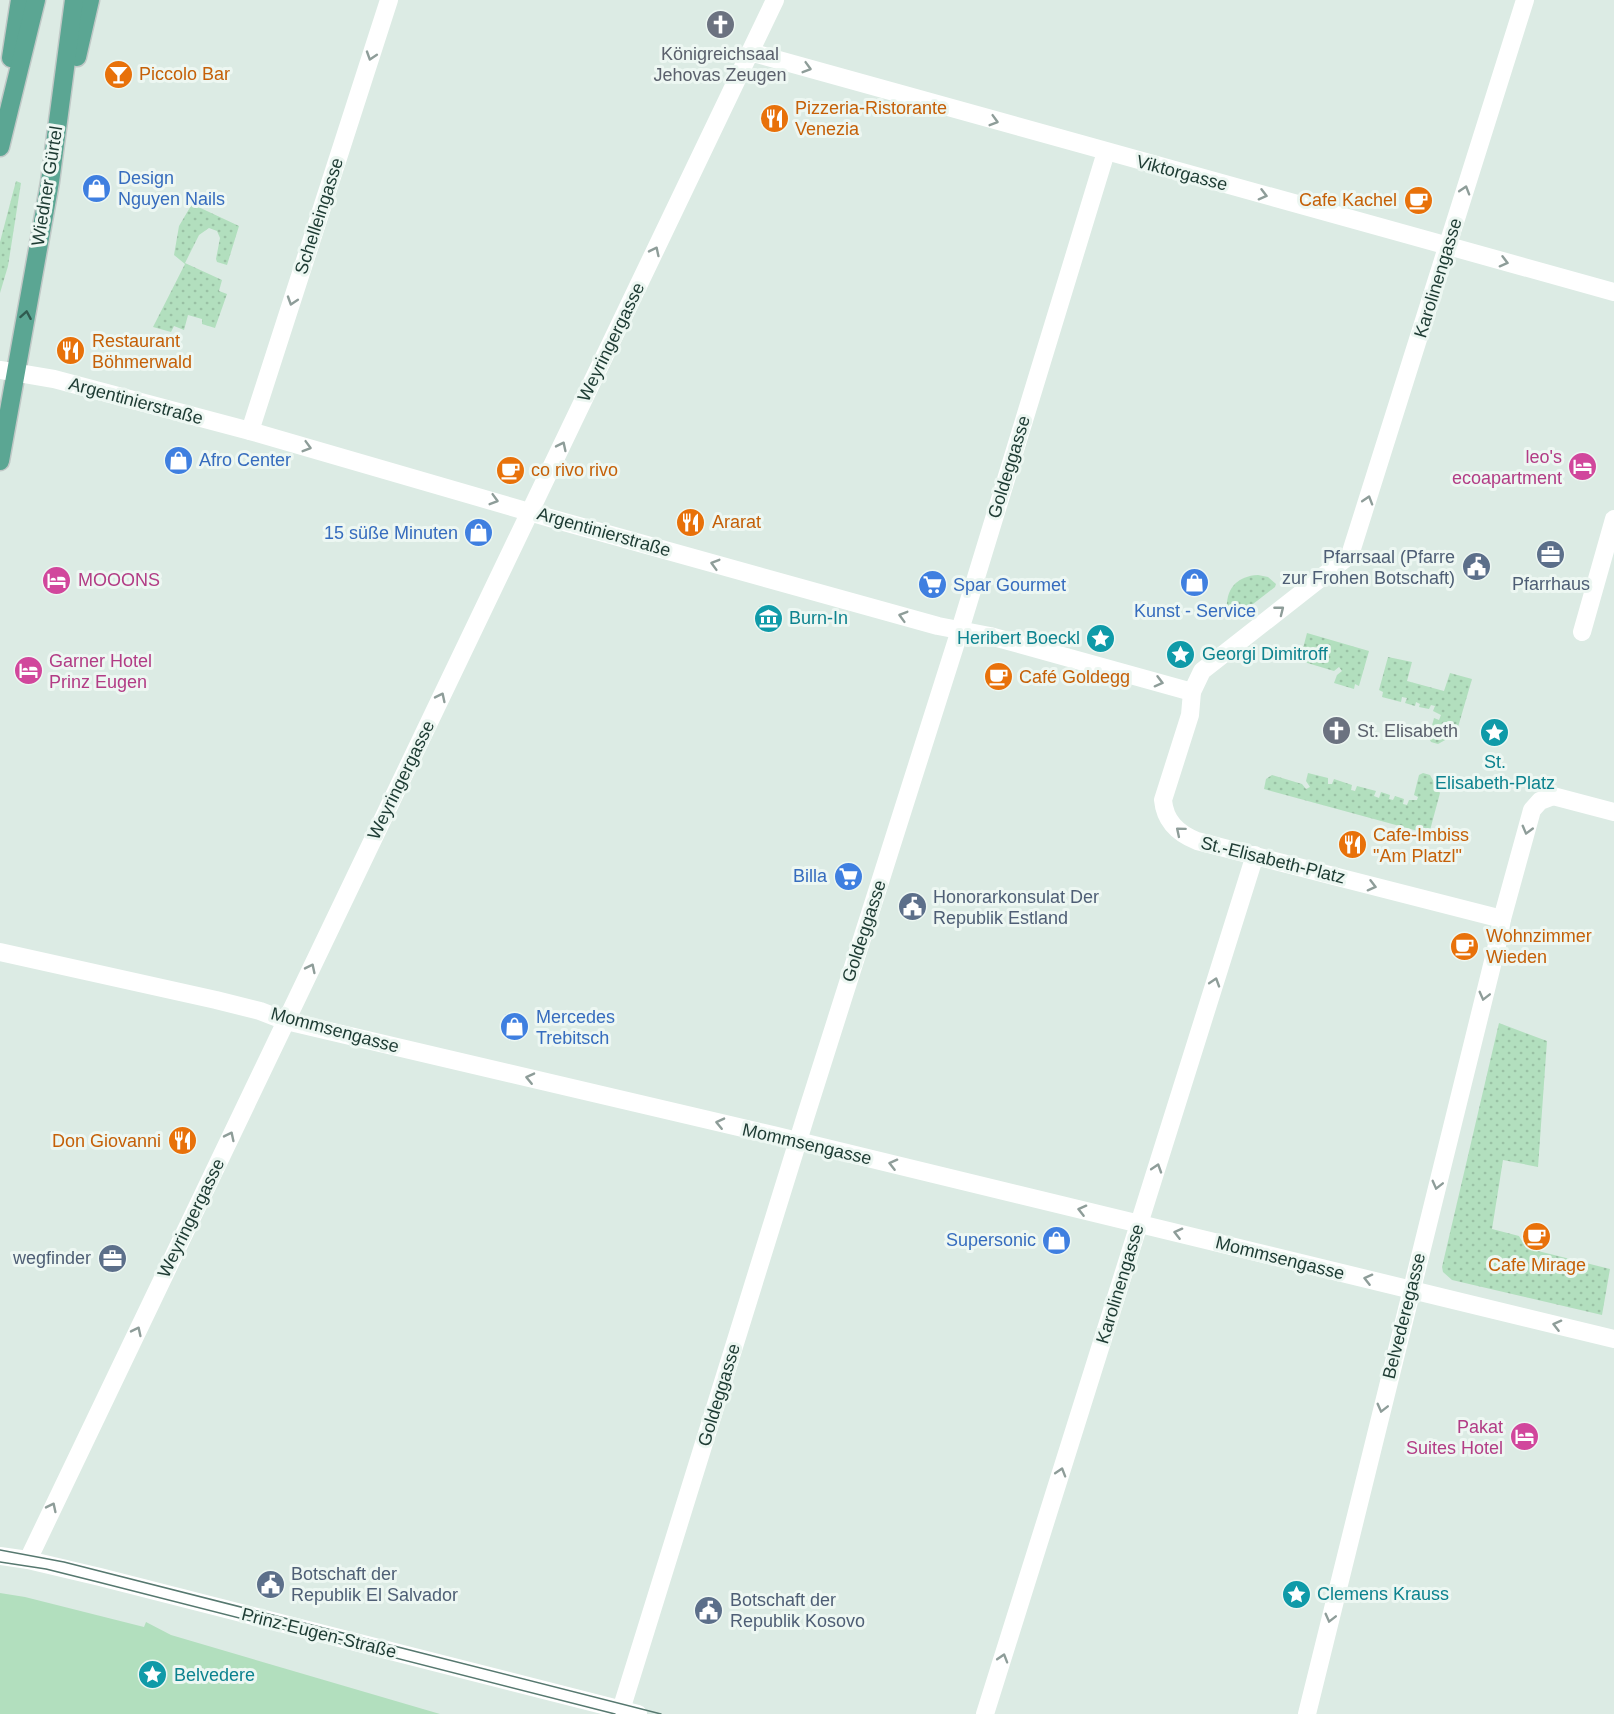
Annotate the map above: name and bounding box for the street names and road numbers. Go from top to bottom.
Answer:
street label: Wiedner Gürtel [28,125,66,247]
street label: Viktorgasse [1134,151,1230,195]
street label: Schelleingasse [291,155,347,277]
street label: Karolinengasse [1410,216,1466,340]
street label: Weyringergasse [574,279,648,405]
street label: Argentinierstraße [67,373,205,429]
street label: Goldeggasse [984,413,1034,521]
street label: Argentinierstraße [535,503,673,561]
street label: Weyringergasse [364,717,438,843]
street label: St.-Elisabeth-Platz [1199,832,1347,888]
street label: Goldeggasse [838,877,890,985]
street label: Mommsengasse [269,1003,401,1057]
street label: Mommsengasse [740,1119,874,1169]
street label: Weyringergasse [154,1155,228,1281]
street label: Karolinengasse [1092,1222,1148,1346]
street label: Mommsengasse [1214,1232,1346,1284]
street label: Belvederegasse [1379,1251,1429,1381]
street label: Goldeggasse [694,1341,744,1449]
street label: Prinz-Eugen-Straße [239,1604,399,1662]

